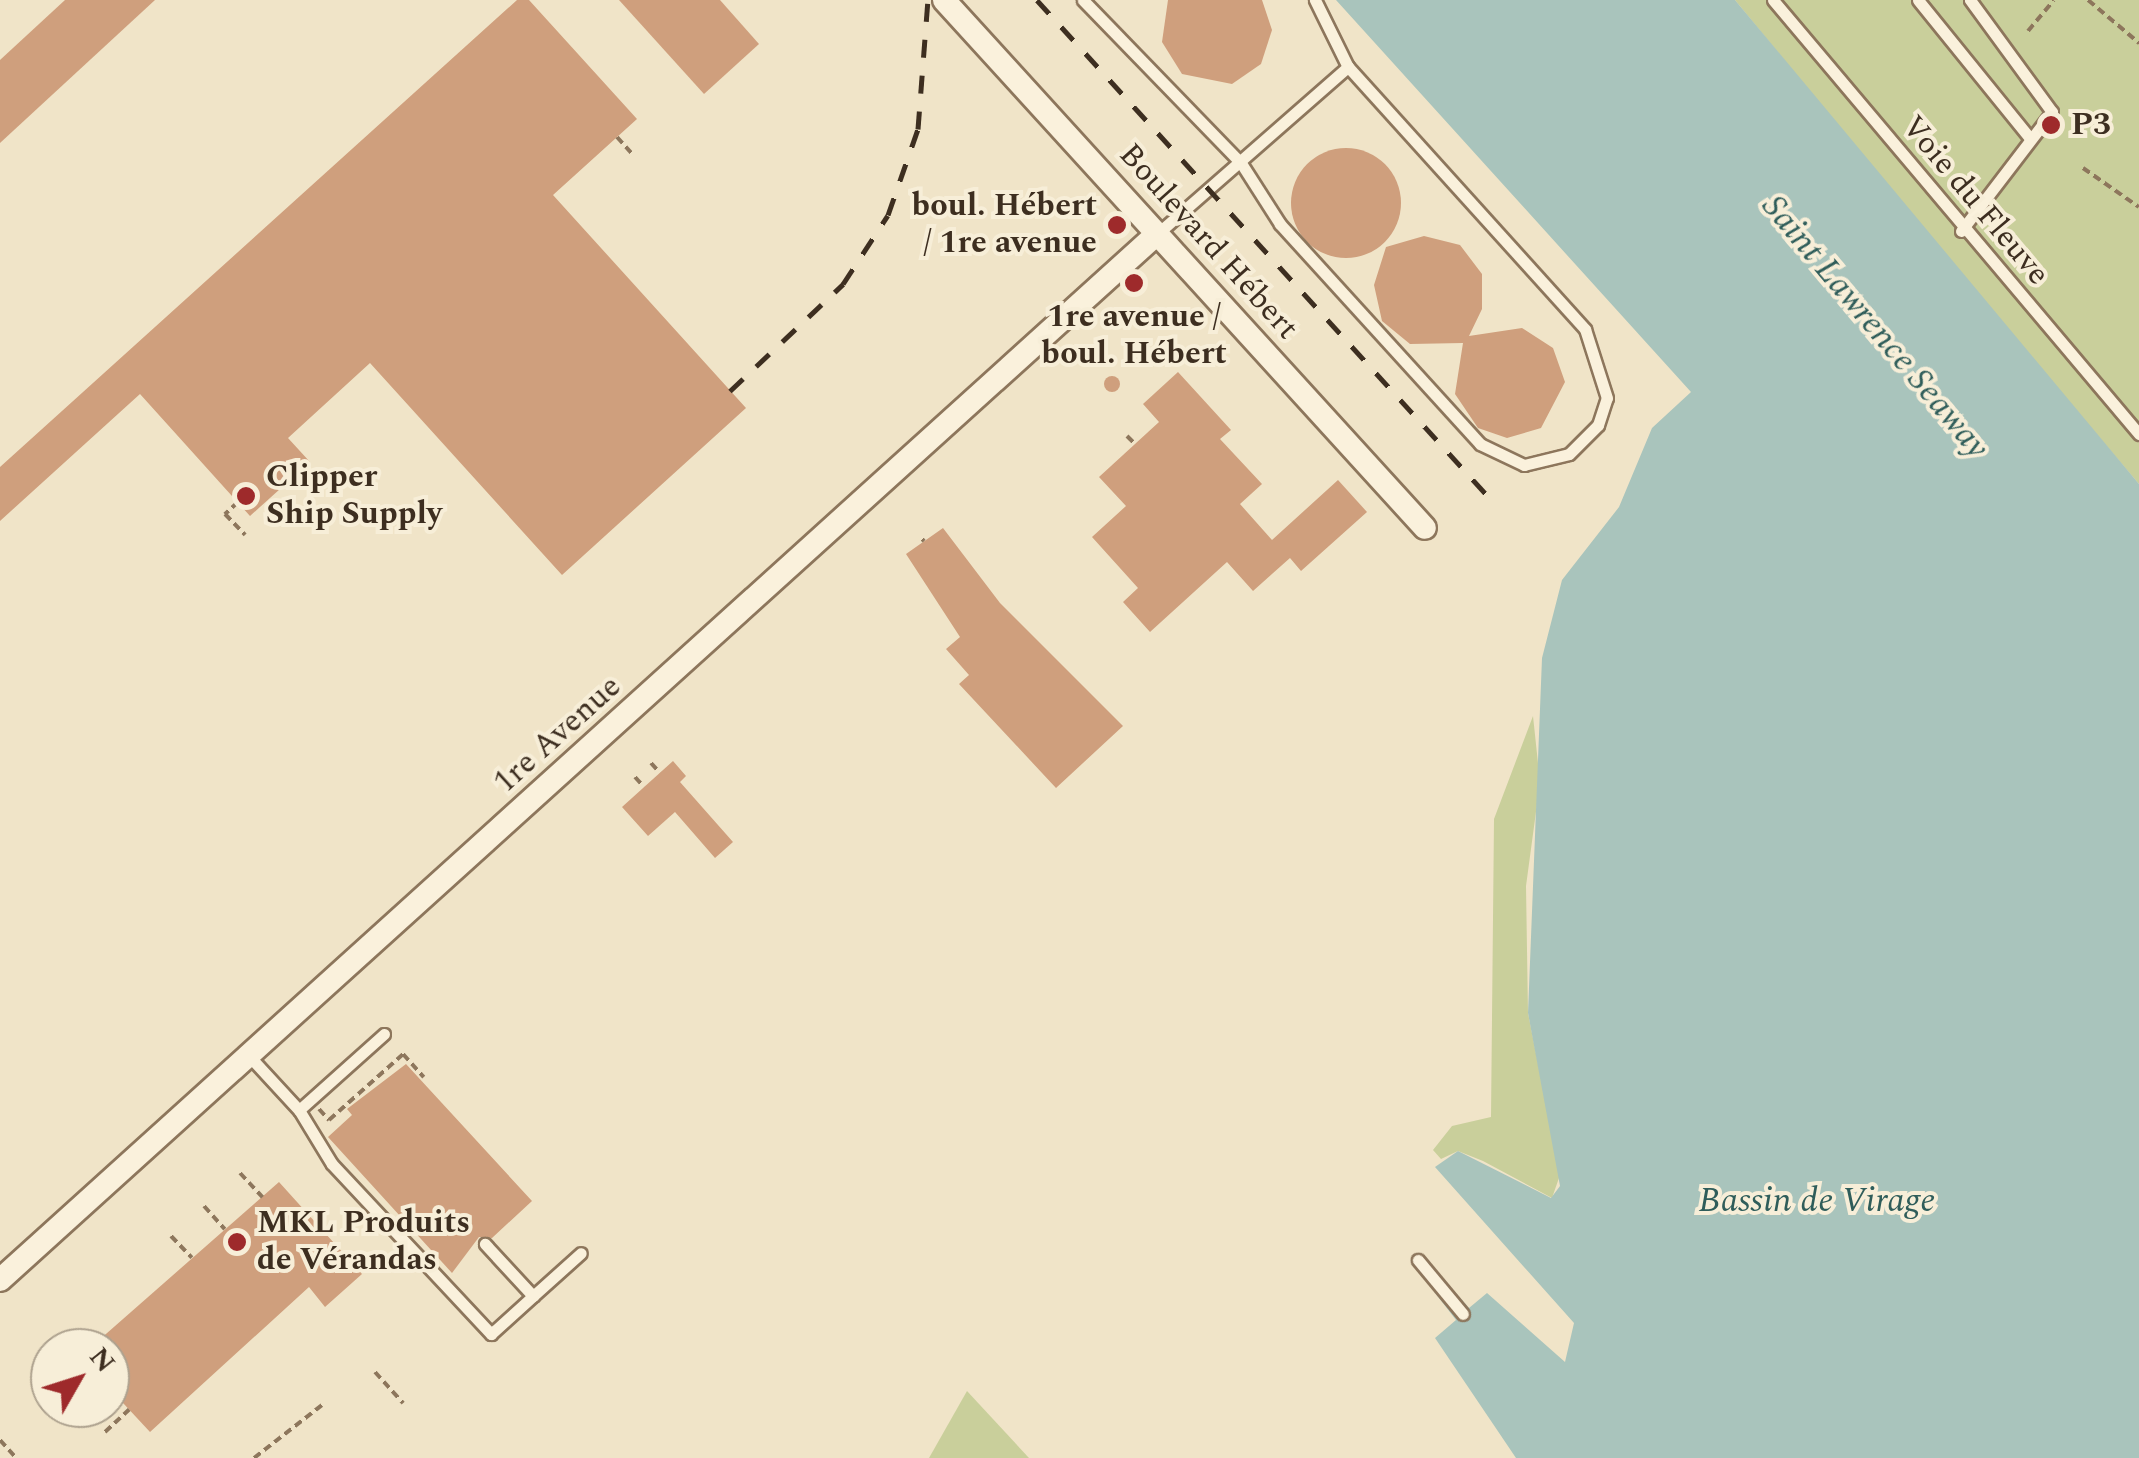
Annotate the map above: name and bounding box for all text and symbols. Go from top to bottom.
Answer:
place label: P3 [2071,106,2111,144]
street label: Voie du Fleuve [1893,108,2057,294]
marker: P3 [2040,114,2062,136]
street label: Boulevard Hébert [1110,136,1306,348]
water label: Saint Lawrence Seaway [1752,187,1998,467]
place label: boul. Hébert / 1re avenue [911,188,1097,263]
marker: boul. Hébert / 1re avenue [1106,214,1128,236]
marker: 1re avenue / boul. Hébert [1123,272,1145,294]
place label: 1re avenue / boul. Hébert [1041,299,1227,374]
place label: Clipper Ship Supply [266,459,442,534]
marker: Clipper Ship Supply [235,485,257,507]
street label: 1re Avenue [487,668,629,802]
water label: Bassin de Virage [1699,1180,1935,1222]
place label: MKL Produits de Vérandas [257,1205,470,1280]
marker: MKL Produits de Vérandas [226,1231,248,1253]
north arrow [30,1328,130,1428]
text: N [78,1338,126,1382]

